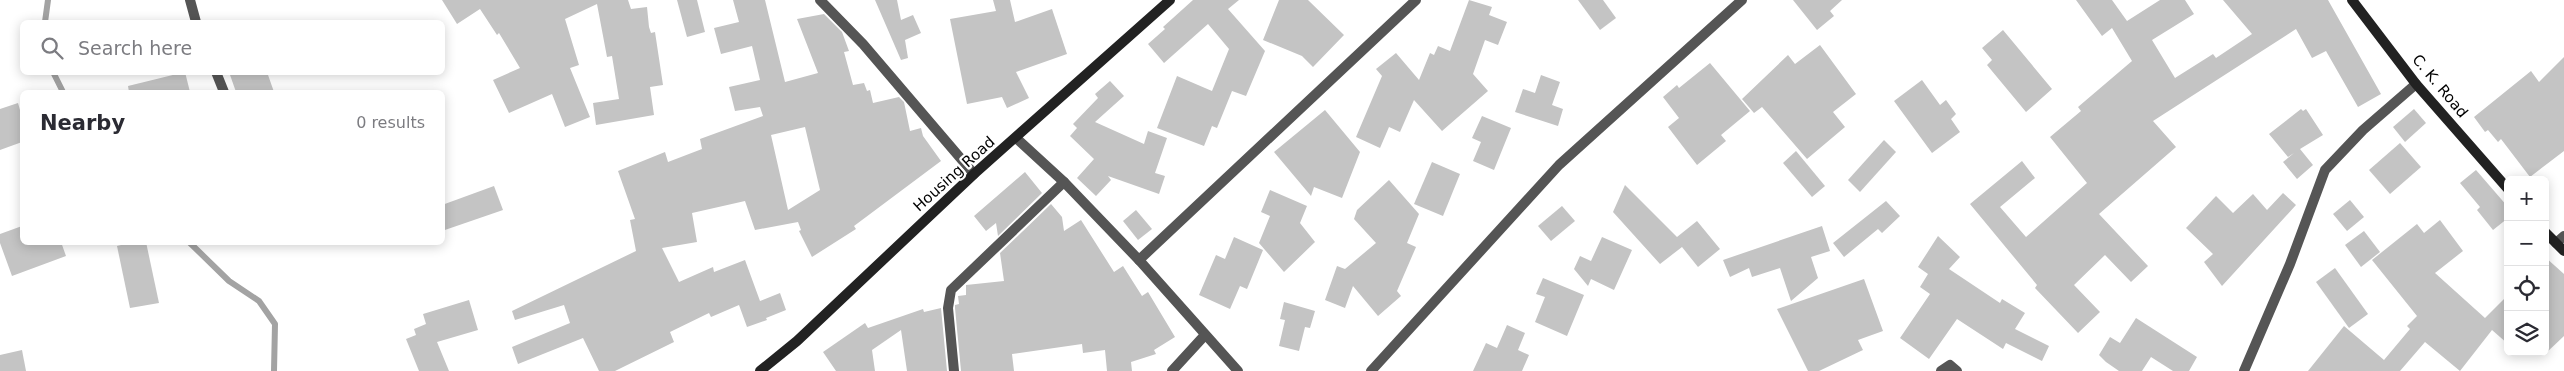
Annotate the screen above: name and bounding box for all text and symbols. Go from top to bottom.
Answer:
search box [20,20,445,75]
icon: search [38,34,66,62]
text: Search here [78,37,192,59]
street label: C. K. Road [2408,51,2472,121]
text: Nearby [40,111,125,135]
text: 0 results [356,113,425,132]
street label: Housing Road [910,133,998,215]
map controls [2504,176,2549,356]
button: + [2504,176,2549,221]
button: − [2504,221,2549,266]
button: locate [2504,266,2549,311]
button: layers [2504,311,2549,356]

